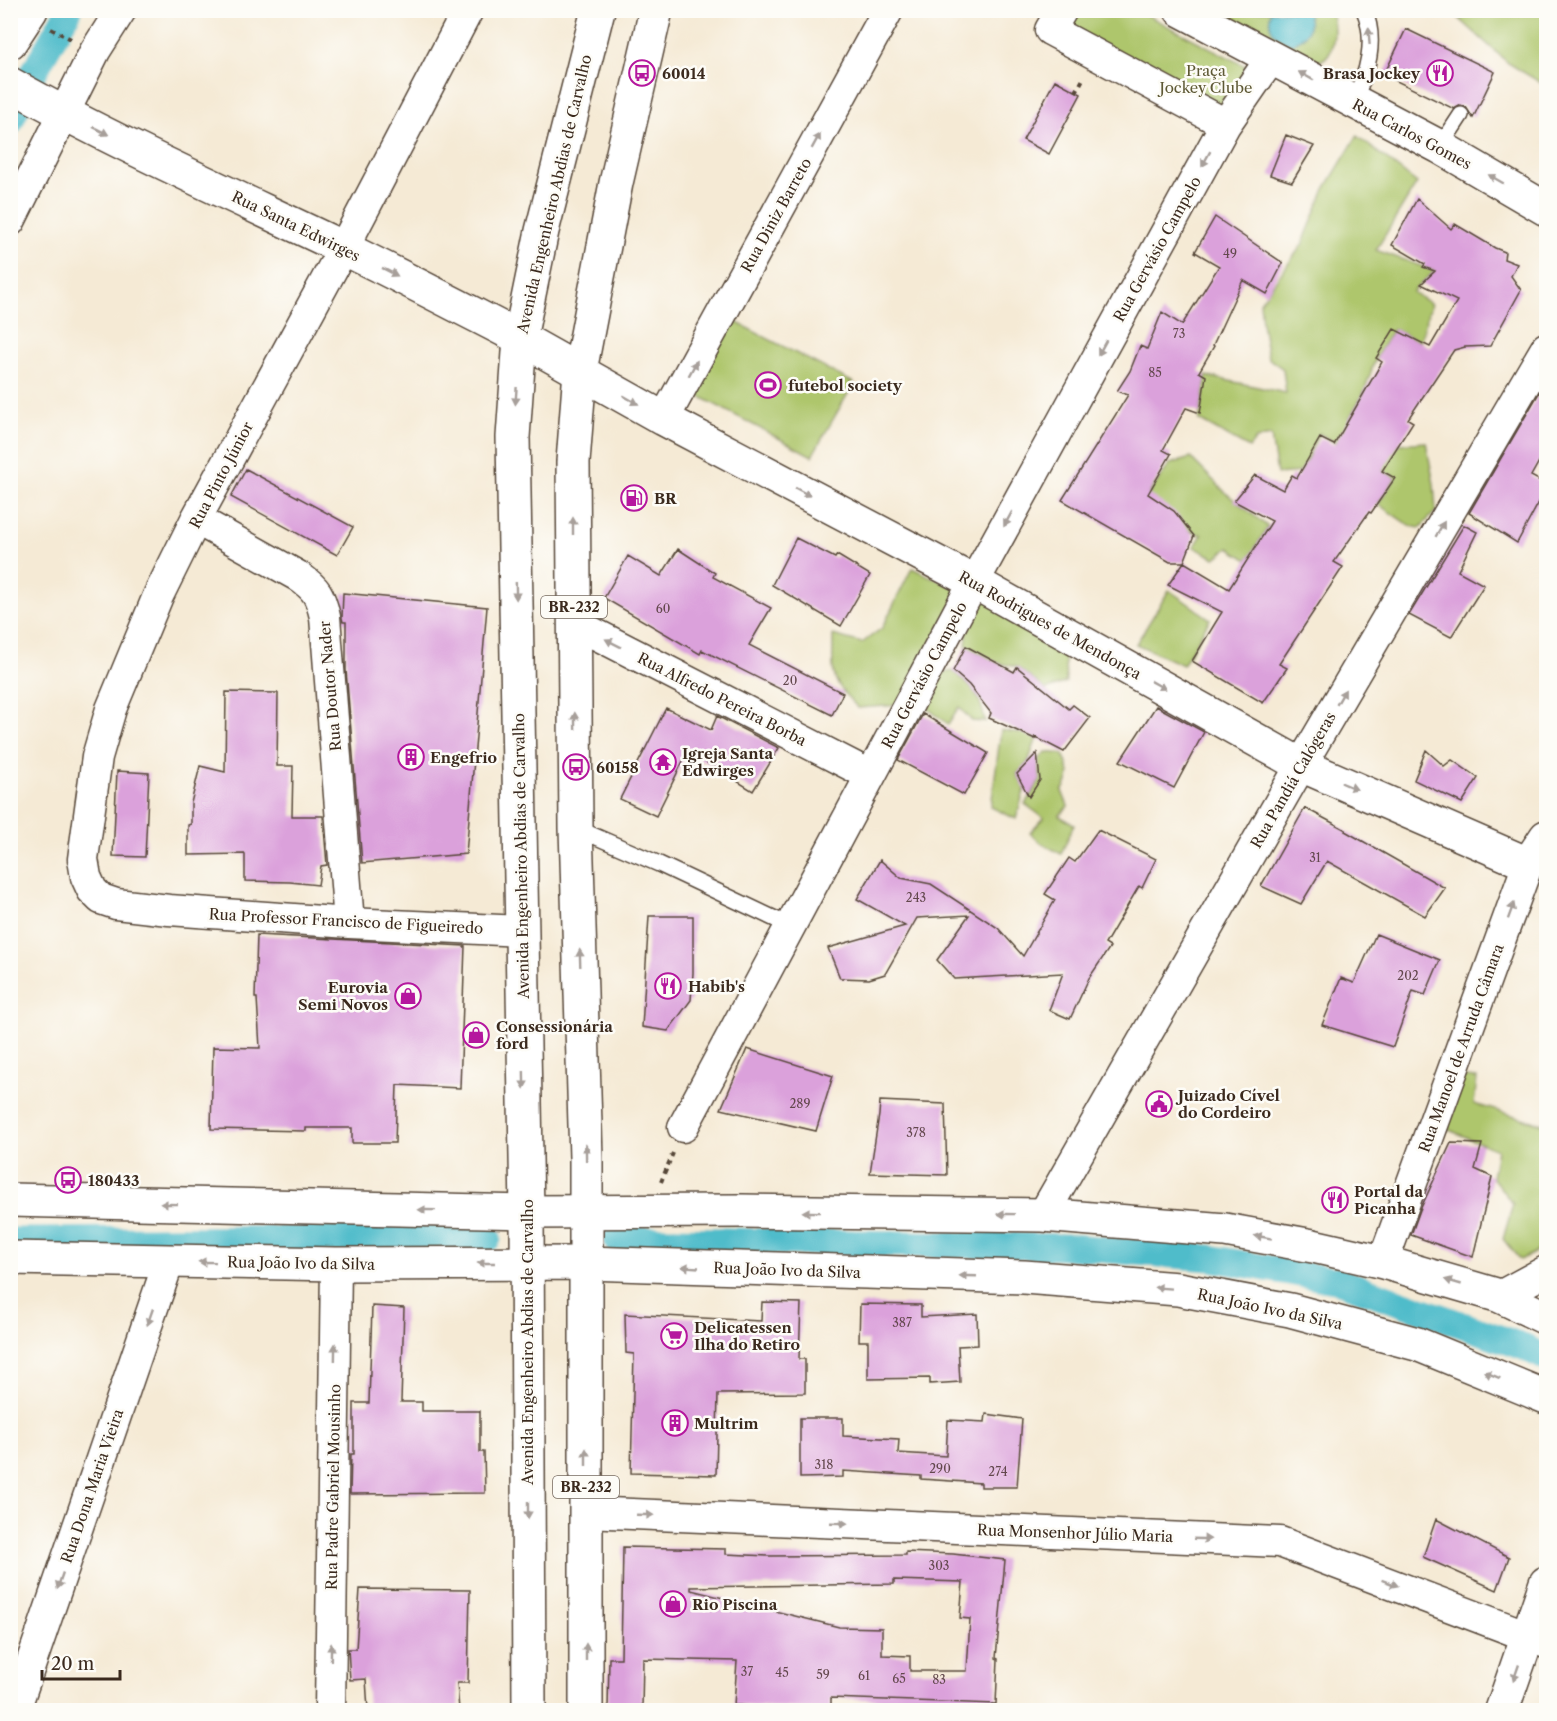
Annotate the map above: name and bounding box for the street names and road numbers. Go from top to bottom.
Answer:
street label: Avenida Engenheiro Abdias de Carvalho [512,53,595,336]
street label: Rua Carlos Gomes [1349,95,1475,173]
street label: Rua Diniz Barreto [737,154,815,276]
street label: Rua Gervásio Campelo [1109,173,1205,325]
street label: Rua Santa Edwirges [229,187,363,265]
street label: Rua Pinto Júnior [185,418,257,532]
street label: Rua Rodrigues de Mendonça [955,567,1145,683]
road number: BR-232 [541,596,607,618]
street label: Rua Gervásio Campelo [877,598,971,752]
street label: Rua Doutor Nader [315,619,345,752]
street label: Rua Alfredo Pereira Borba [634,648,810,750]
street label: Rua Pandiá Calógeras [1246,708,1340,852]
street label: Avenida Engenheiro Abdias de Carvalho [509,713,533,1000]
street label: Rua Professor Francisco de Figueiredo [208,904,484,938]
street label: Rua Manoel de Arruda Câmara [1414,941,1508,1155]
street label: Avenida Engenheiro Abdias de Carvalho [518,1199,537,1486]
street label: Rua João Ivo da Silva [227,1252,375,1274]
street label: Rua João Ivo da Silva [713,1258,861,1282]
street label: Rua João Ivo da Silva [1196,1284,1344,1334]
street label: Rua Padre Gabriel Mousinho [322,1384,344,1590]
street label: Rua Dona Maria Vieira [57,1406,127,1566]
road number: BR-232 [553,1476,619,1498]
street label: Rua Monsenhor Júlio Maria [977,1520,1174,1546]

